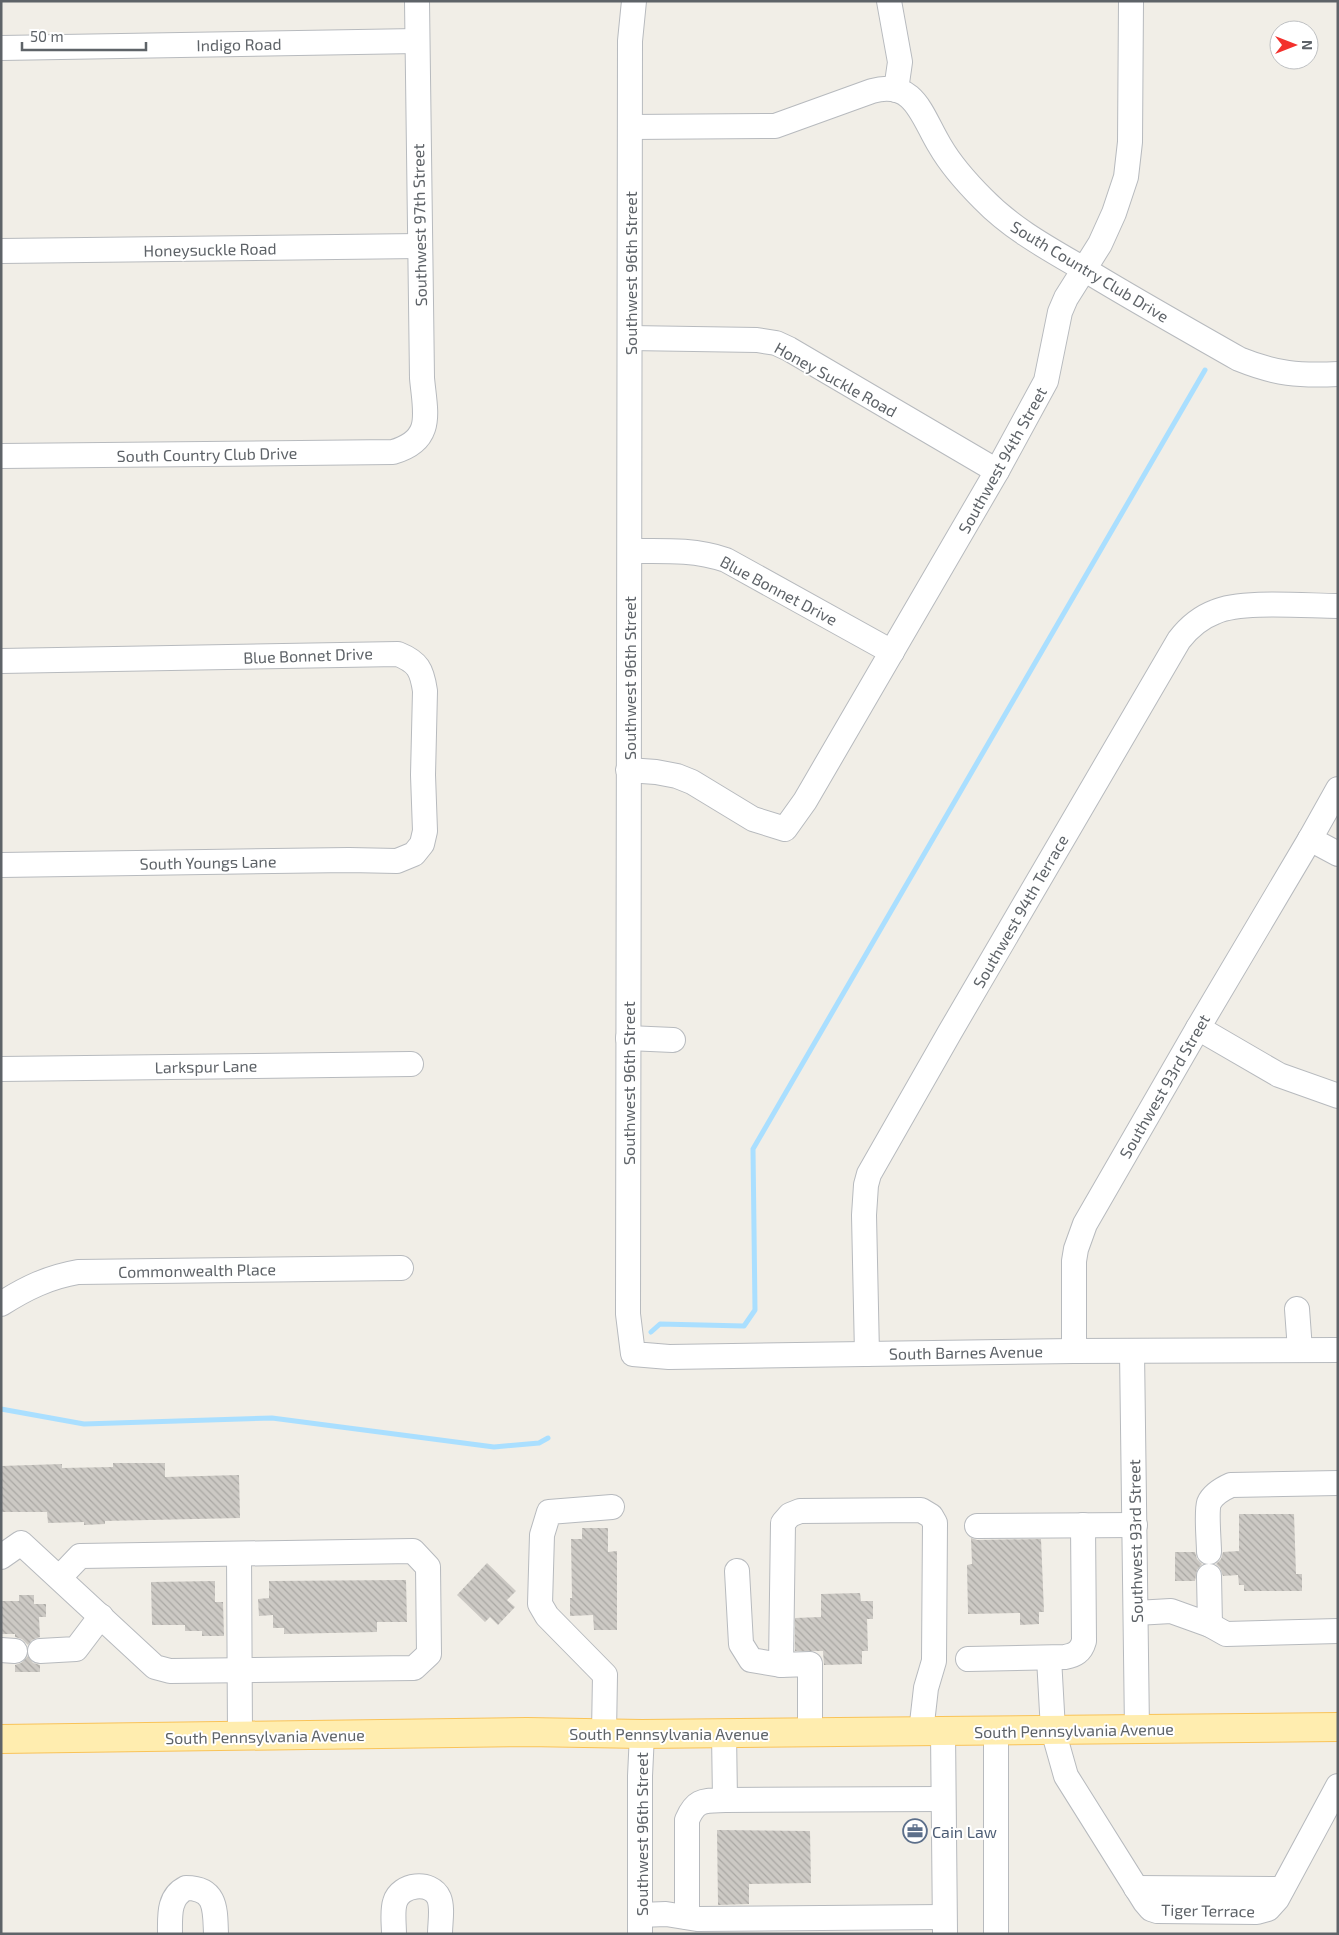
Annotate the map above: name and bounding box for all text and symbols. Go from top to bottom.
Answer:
scale bar [22,20,146,52]
north arrow [1269,20,1319,70]
text: 50 m [30,27,64,45]
street label: Indigo Road [196,34,282,54]
text: N [1299,40,1316,50]
street label: Southwest 97th Street [408,143,430,307]
street label: Southwest 96th Street [621,191,640,355]
street label: South Country Club Drive [1008,216,1172,326]
street label: Honeysuckle Road [143,238,277,260]
street label: Honey Suckle Road [771,337,901,421]
street label: Southwest 94th Street [954,383,1050,537]
street label: South Country Club Drive [117,443,297,465]
street label: Blue Bonnet Drive [717,551,841,629]
street label: Southwest 96th Street [620,596,639,760]
street label: Blue Bonnet Drive [243,643,373,667]
street label: Southwest 94th Terrace [968,831,1072,991]
street label: South Youngs Lane [139,851,277,873]
street label: Southwest 96th Street [619,1001,638,1165]
street label: Southwest 93rd Street [1115,1010,1213,1162]
street label: Larkspur Lane [155,1056,257,1076]
street label: Commonwealth Place [118,1259,276,1281]
street label: South Barnes Avenue [889,1341,1043,1363]
street label: Southwest 93rd Street [1124,1459,1146,1623]
street label: South Pennsylvania Avenue [974,1719,1174,1741]
street label: South Pennsylvania Avenue [569,1724,769,1743]
street label: South Pennsylvania Avenue [165,1725,365,1747]
street label: Southwest 96th Street [632,1752,651,1916]
office icon: Cain Law [902,1818,928,1844]
place label: Cain Law [932,1822,997,1841]
street label: Tiger Terrace [1161,1900,1255,1920]

